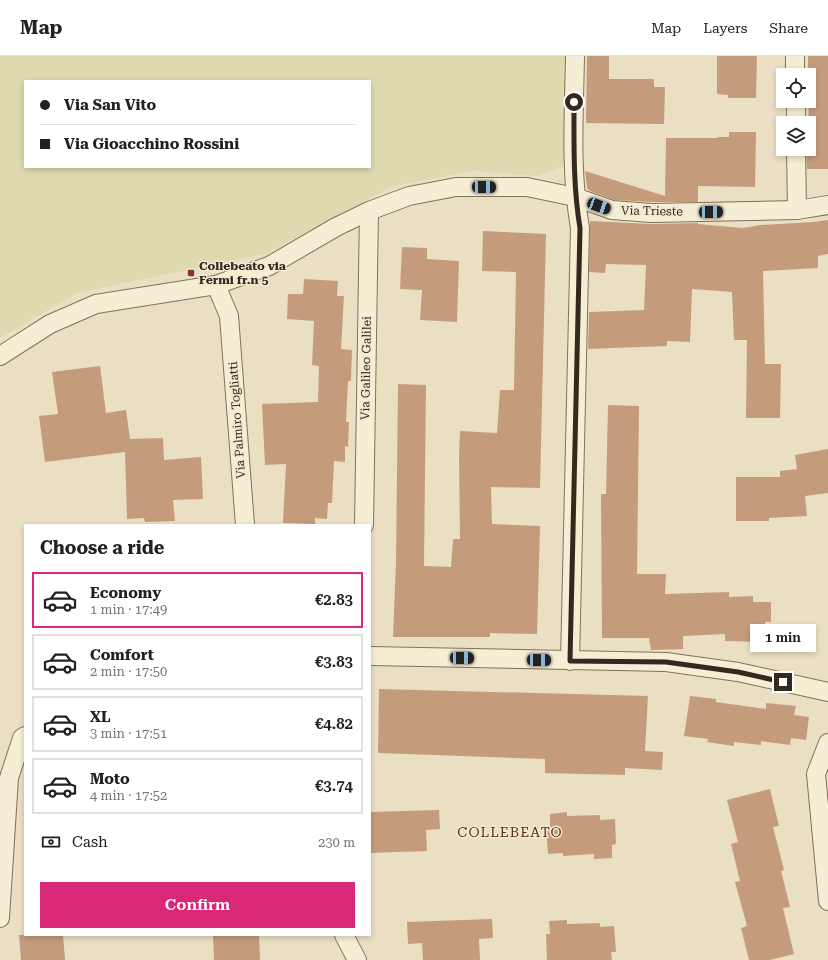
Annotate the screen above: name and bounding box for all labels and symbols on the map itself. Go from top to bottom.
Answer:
route start [565,93,583,111]
car [472,181,496,193]
car [586,196,612,216]
street label: Via Trieste [621,203,683,219]
car [699,206,723,218]
place label: Collebeato via Fermi fr.n 5 [199,259,286,287]
marker: Collebeato via Fermi fr.n 5 [186,268,196,278]
street label: Via Galileo Galilei [358,316,374,420]
street label: Via Palmiro Togliatti [226,361,248,479]
callout: 1 min [750,624,816,652]
car [450,652,474,664]
car [527,654,551,666]
route end [774,673,792,691]
district label: COLLEBEATO [457,824,563,840]

